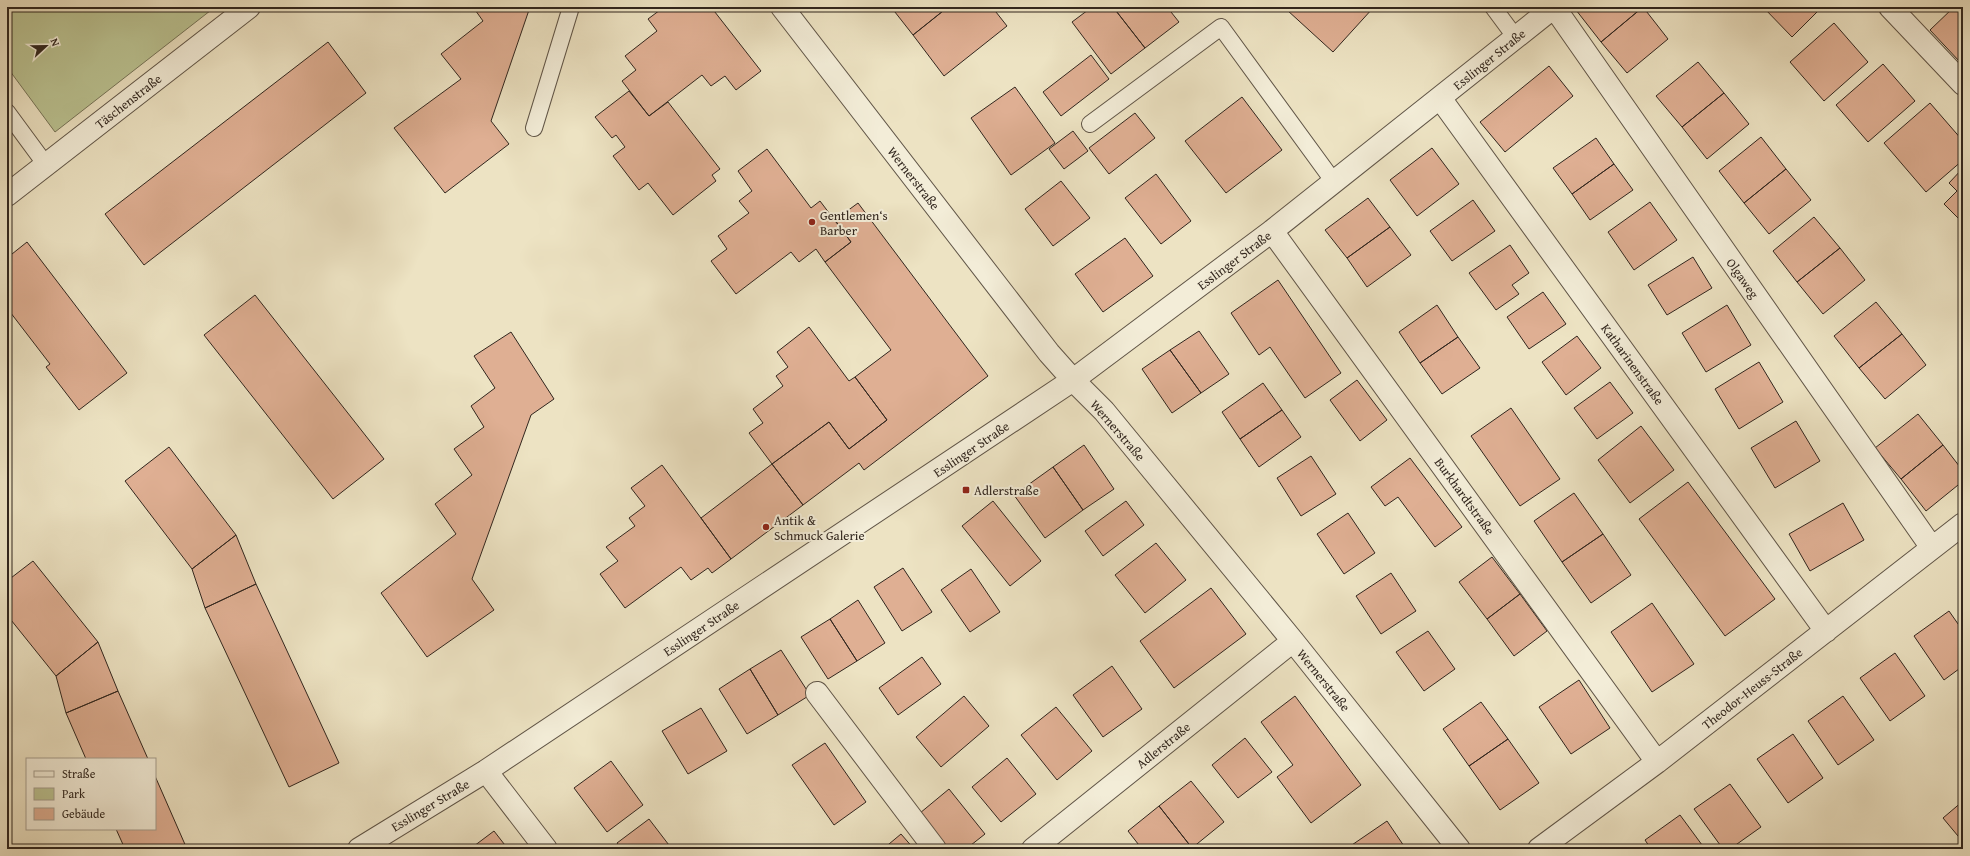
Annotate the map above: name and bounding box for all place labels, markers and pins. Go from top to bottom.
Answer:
place label: Gentlemen‘s Barber [820,206,888,240]
marker: Gentlemen‘s Barber [807,217,817,227]
place label: Adlerstraße [974,481,1039,500]
marker: Adlerstraße [961,485,971,495]
place label: Antik & Schmuck Galerie [774,511,865,545]
marker: Antik & Schmuck Galerie [761,522,771,532]

